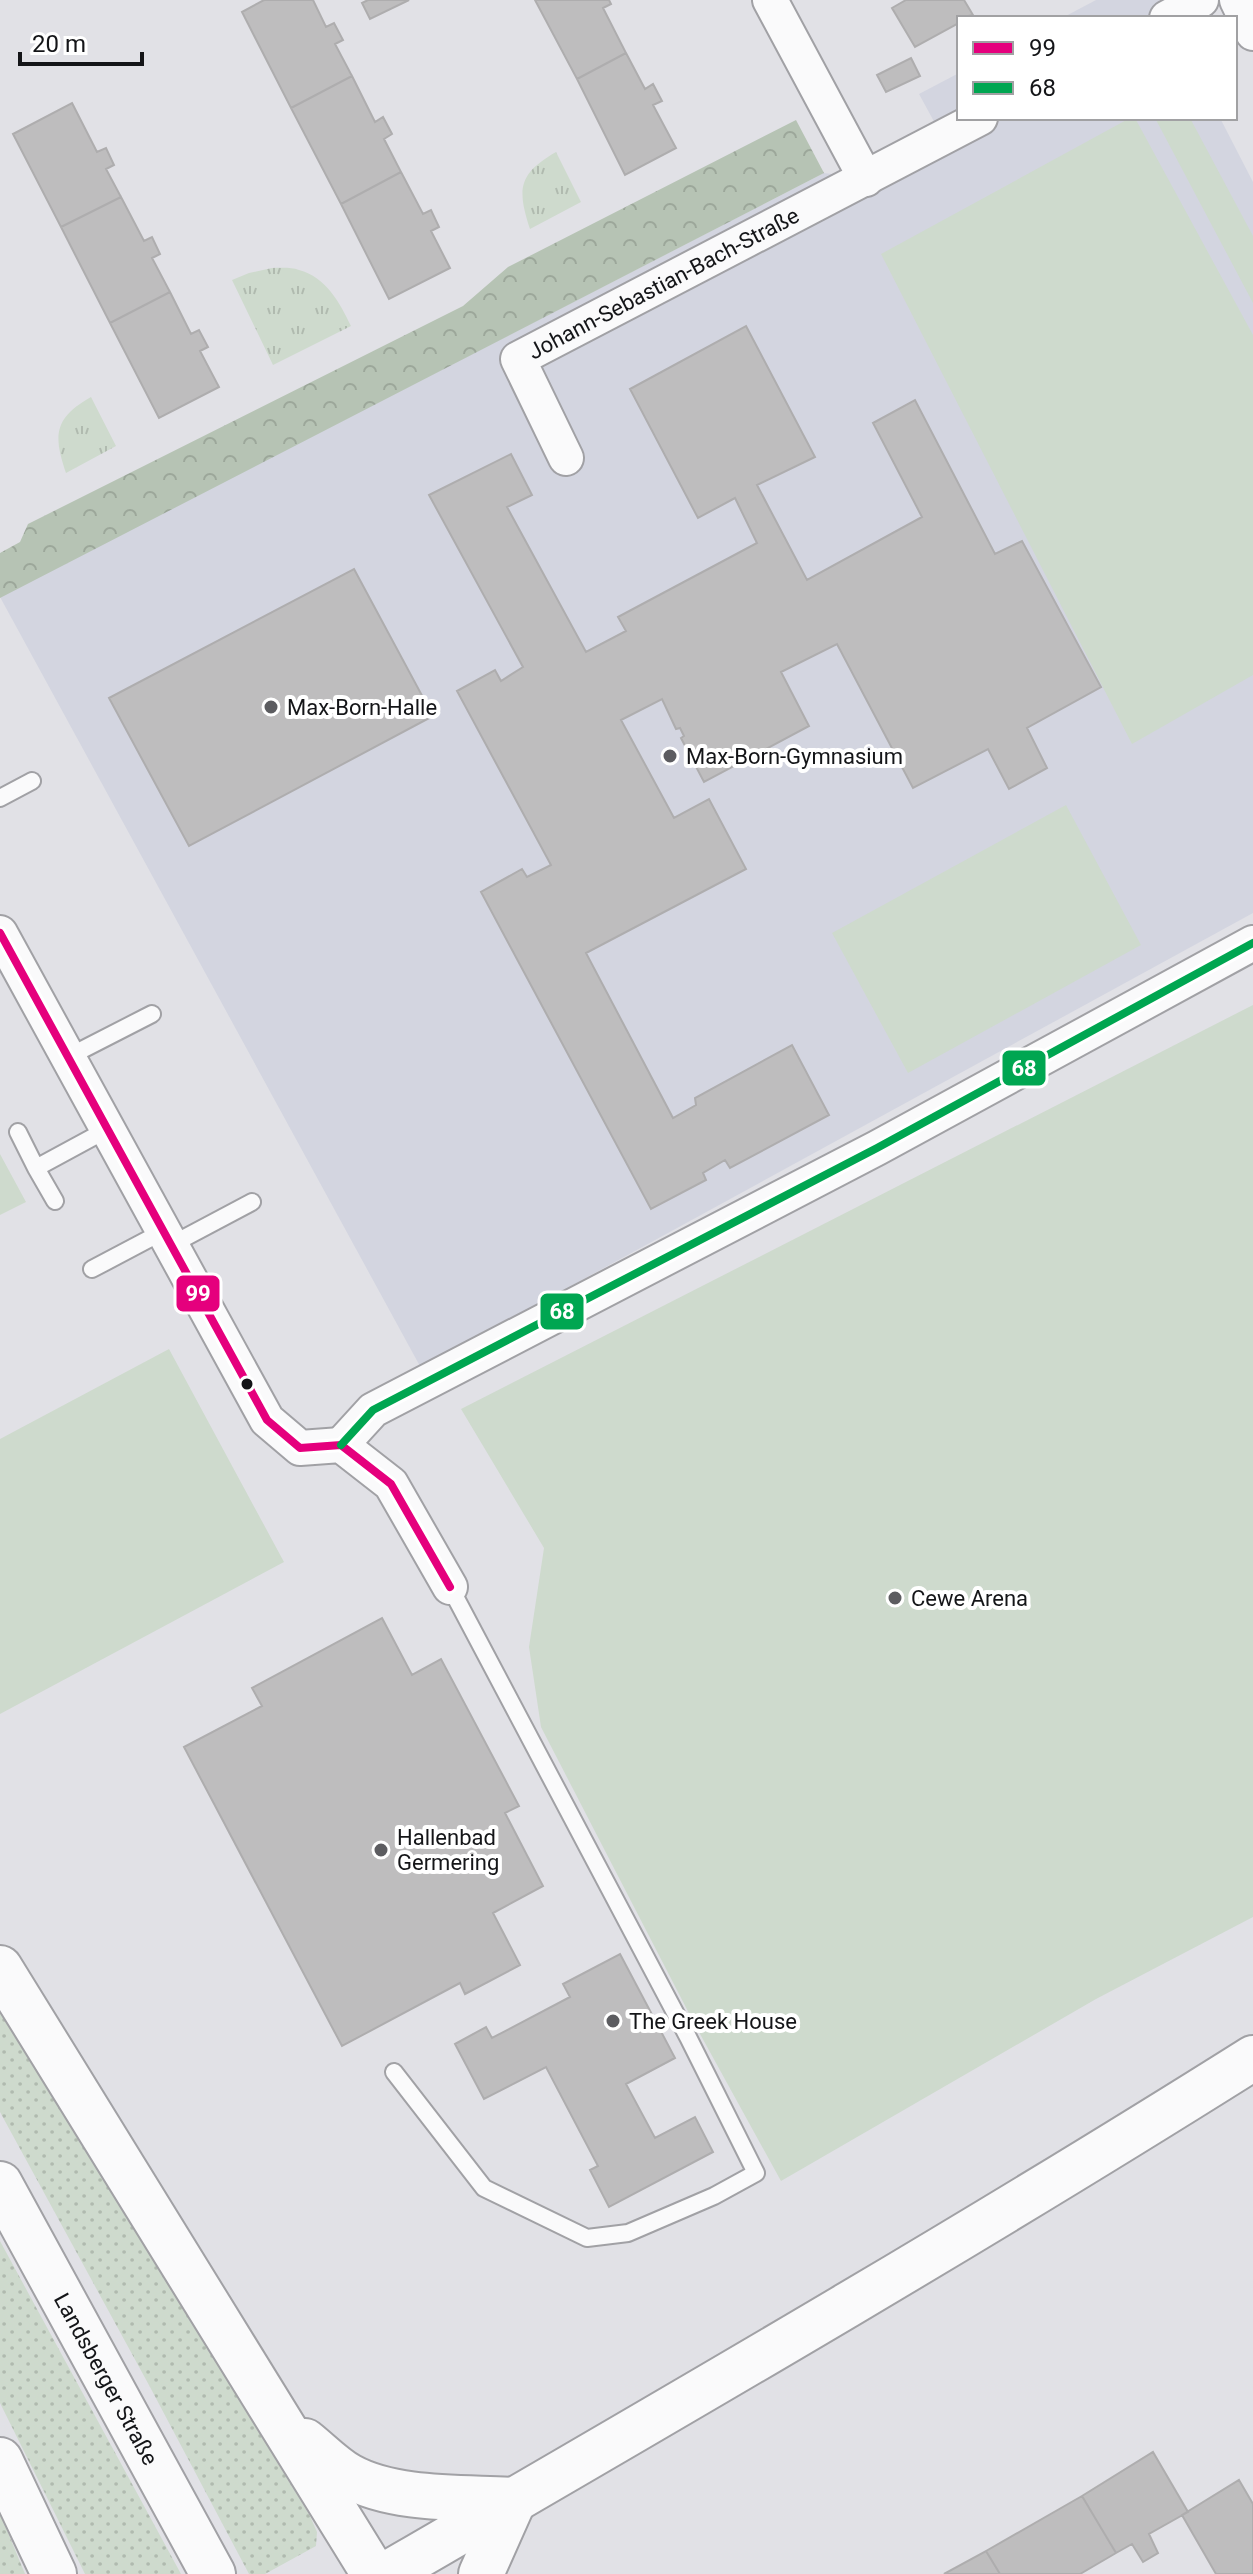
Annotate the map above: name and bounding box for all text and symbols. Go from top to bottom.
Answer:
scale bar [20,16,142,66]
legend [957,16,1237,120]
text: 20 m [32,30,86,58]
text: 99 [1029,34,1056,62]
text: 68 [1029,74,1056,102]
street label: Johann-Sebastian-Bach-Straße [524,202,803,364]
place label: Max-Born-Halle [287,695,437,720]
marker: Max-Born-Halle [262,698,280,716]
place label: Max-Born-Gymnasium [686,744,903,769]
marker: Max-Born-Gymnasium [661,747,679,765]
line badge: 68 [1001,1049,1047,1087]
text: 68 [1011,1056,1037,1081]
line badge: 99 [175,1274,221,1313]
text: 99 [185,1281,211,1306]
line badge: 68 [539,1292,585,1331]
text: 68 [549,1299,575,1324]
unlabelled marker [239,1376,255,1392]
place label: Cewe Arena [911,1586,1028,1611]
marker: Cewe Arena [886,1589,904,1607]
place label: Hallenbad Germering [397,1825,499,1875]
marker: Hallenbad Germering [372,1841,390,1859]
place label: The Greek House [629,2009,797,2034]
marker: The Greek House [604,2012,622,2030]
street label: Landsberger Straße [49,2289,163,2469]

